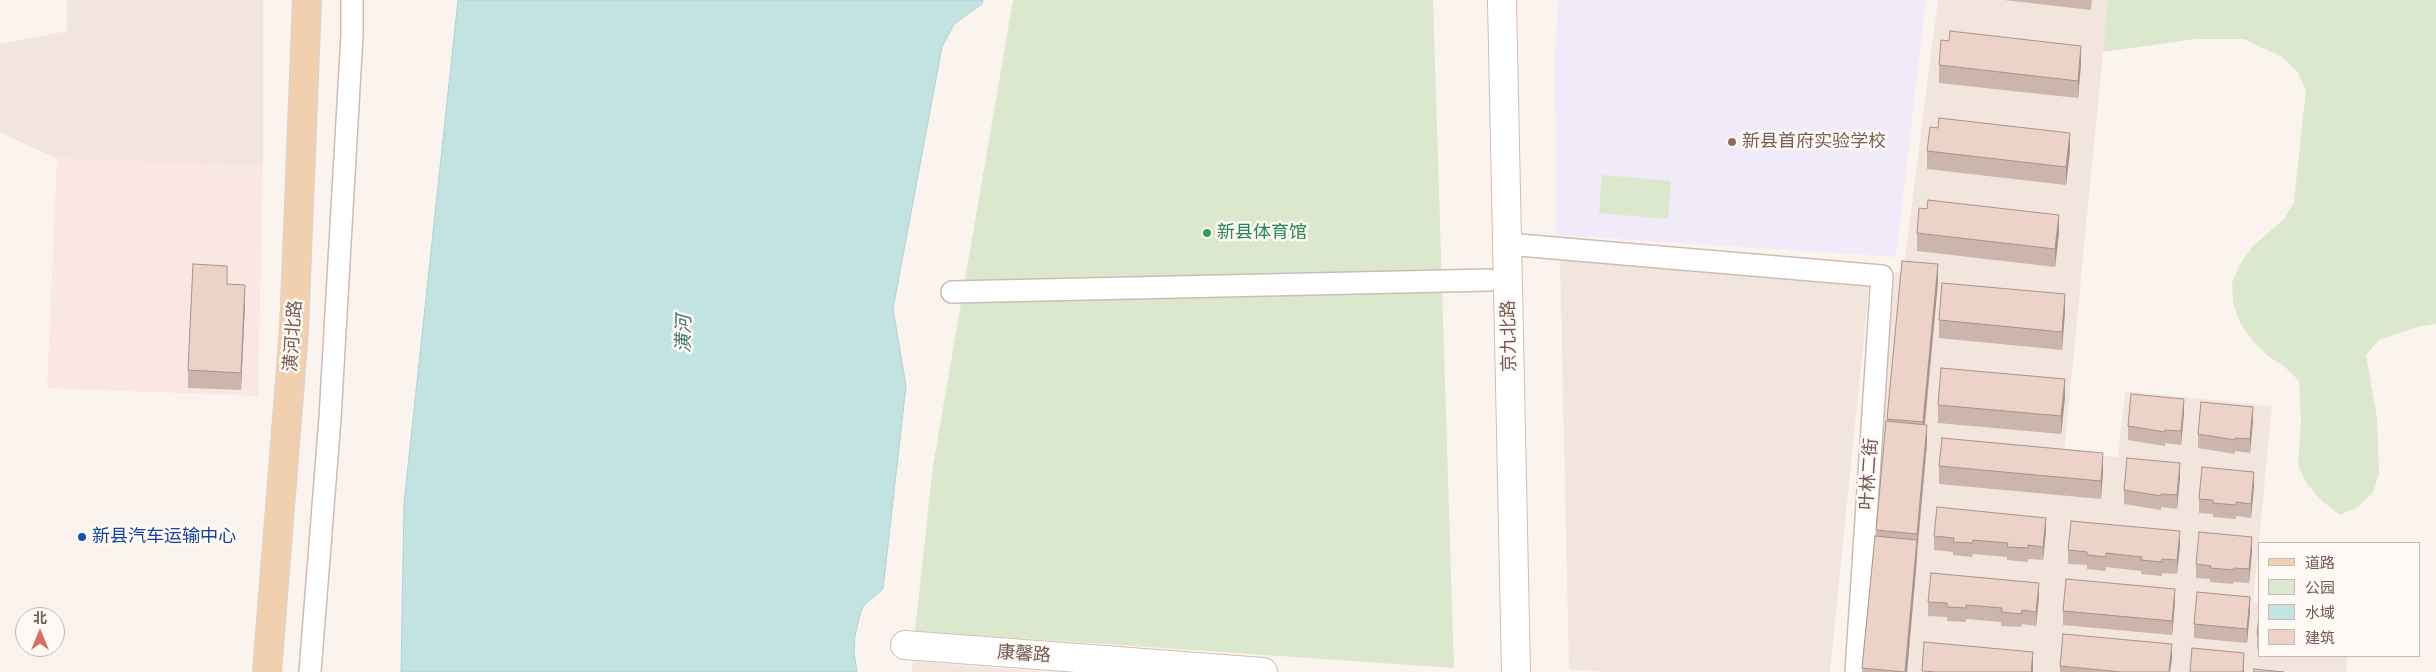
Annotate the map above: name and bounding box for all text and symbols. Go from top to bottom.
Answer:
place label: 新县首府实验学校 [1742,131,1886,153]
marker: 新县首府实验学校 [1726,136,1738,148]
place label: 新县体育馆 [1217,222,1307,244]
marker: 新县体育馆 [1201,227,1213,239]
street label: 潢河北路 [280,299,306,373]
street label: 京九北路 [1498,300,1520,372]
water label: 潢河 [672,315,696,353]
street label: 叶林二街 [1856,437,1882,511]
place label: 新县汽车运输中心 [92,526,236,548]
marker: 新县汽车运输中心 [76,531,88,543]
legend [2258,542,2421,657]
text: 道路 [2305,553,2335,572]
text: 公园 [2305,578,2335,597]
text: 水域 [2305,603,2335,622]
north arrow [15,607,65,657]
text: 北 [33,609,47,626]
text: 建筑 [2305,628,2335,647]
street label: 康馨路 [996,641,1052,667]

